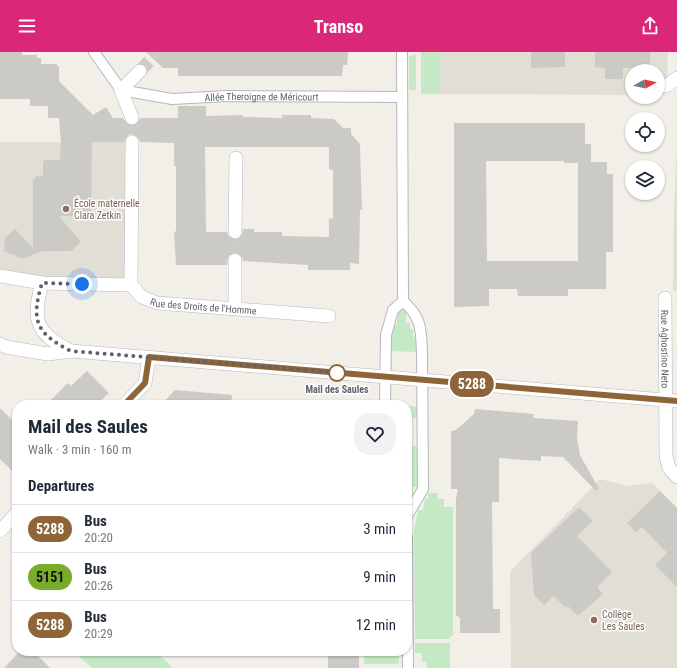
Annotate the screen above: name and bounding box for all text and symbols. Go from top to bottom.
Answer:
icon: menu [16,15,38,37]
icon: share [639,15,661,37]
text: Transo [314,16,363,37]
north arrow [625,64,665,104]
map controls [625,64,665,200]
street label: Allée Theroigne de Méricourt [204,90,319,103]
button: locate [625,112,665,152]
button: layers [625,160,665,200]
place label: École maternelle Clara Zetkin [74,197,140,221]
marker: École maternelle Clara Zetkin [61,204,71,214]
your location [72,274,92,294]
street label: Rue des Droits de l'Homme [149,295,257,316]
street label: Rue Aghostino Neto [660,310,671,388]
marker: Mail des Saules [328,364,346,382]
line badge: 5288 [444,371,500,397]
text: 5288 [458,376,486,392]
place label: Mail des Saules [305,384,369,395]
button: heart [354,413,396,455]
text: Mail des Saules [28,415,148,438]
text: Walk · 3 min · 160 m [28,442,132,457]
text: Departures [28,477,94,495]
text: Bus [84,512,107,530]
text: 3 min [363,520,396,538]
text: 5288 [36,521,64,537]
text: 20:20 [84,530,113,545]
text: Bus [84,560,107,578]
text: 9 min [363,568,396,586]
text: 5151 [36,569,64,585]
text: 20:26 [84,578,113,593]
text: Bus [84,608,107,626]
place label: Collège Les Saules [602,609,645,632]
marker: Collège Les Saules [589,615,599,625]
text: 12 min [356,616,396,634]
text: 5288 [36,617,64,633]
text: 20:29 [84,626,113,641]

